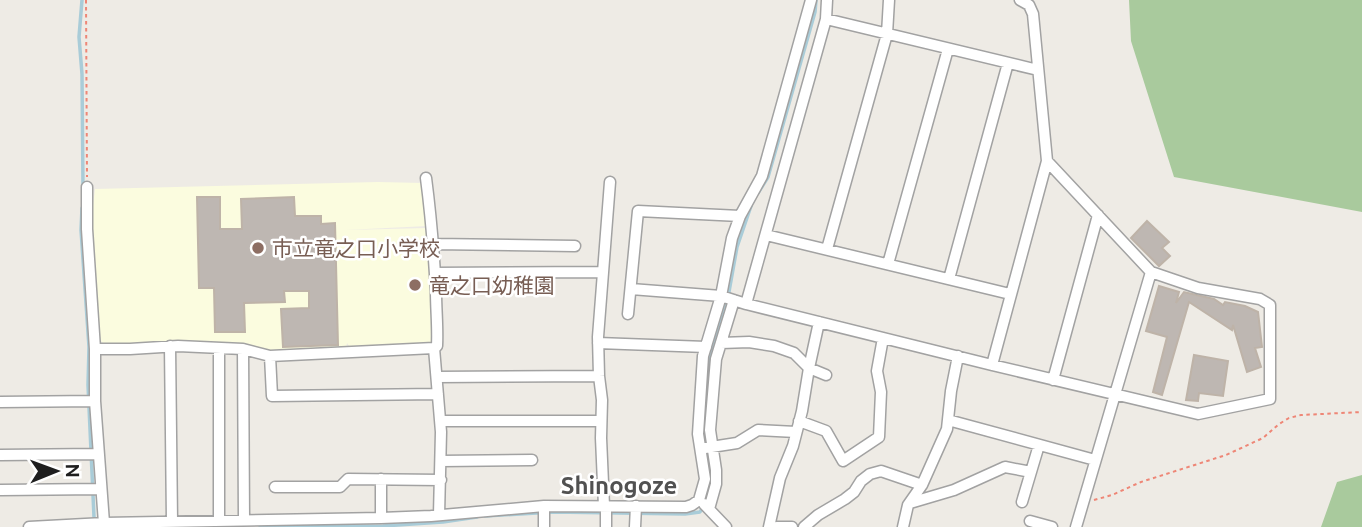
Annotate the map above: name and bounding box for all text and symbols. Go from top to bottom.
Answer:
place label: 市立竜之口小学校 [272,236,440,260]
marker: 市立竜之口小学校 [250,240,266,256]
place label: 竜之口幼稚園 [429,273,555,297]
marker: 竜之口幼稚園 [407,277,423,293]
north arrow [21,436,91,506]
text: N [62,463,84,478]
district label: Shinogoze [561,472,677,499]

